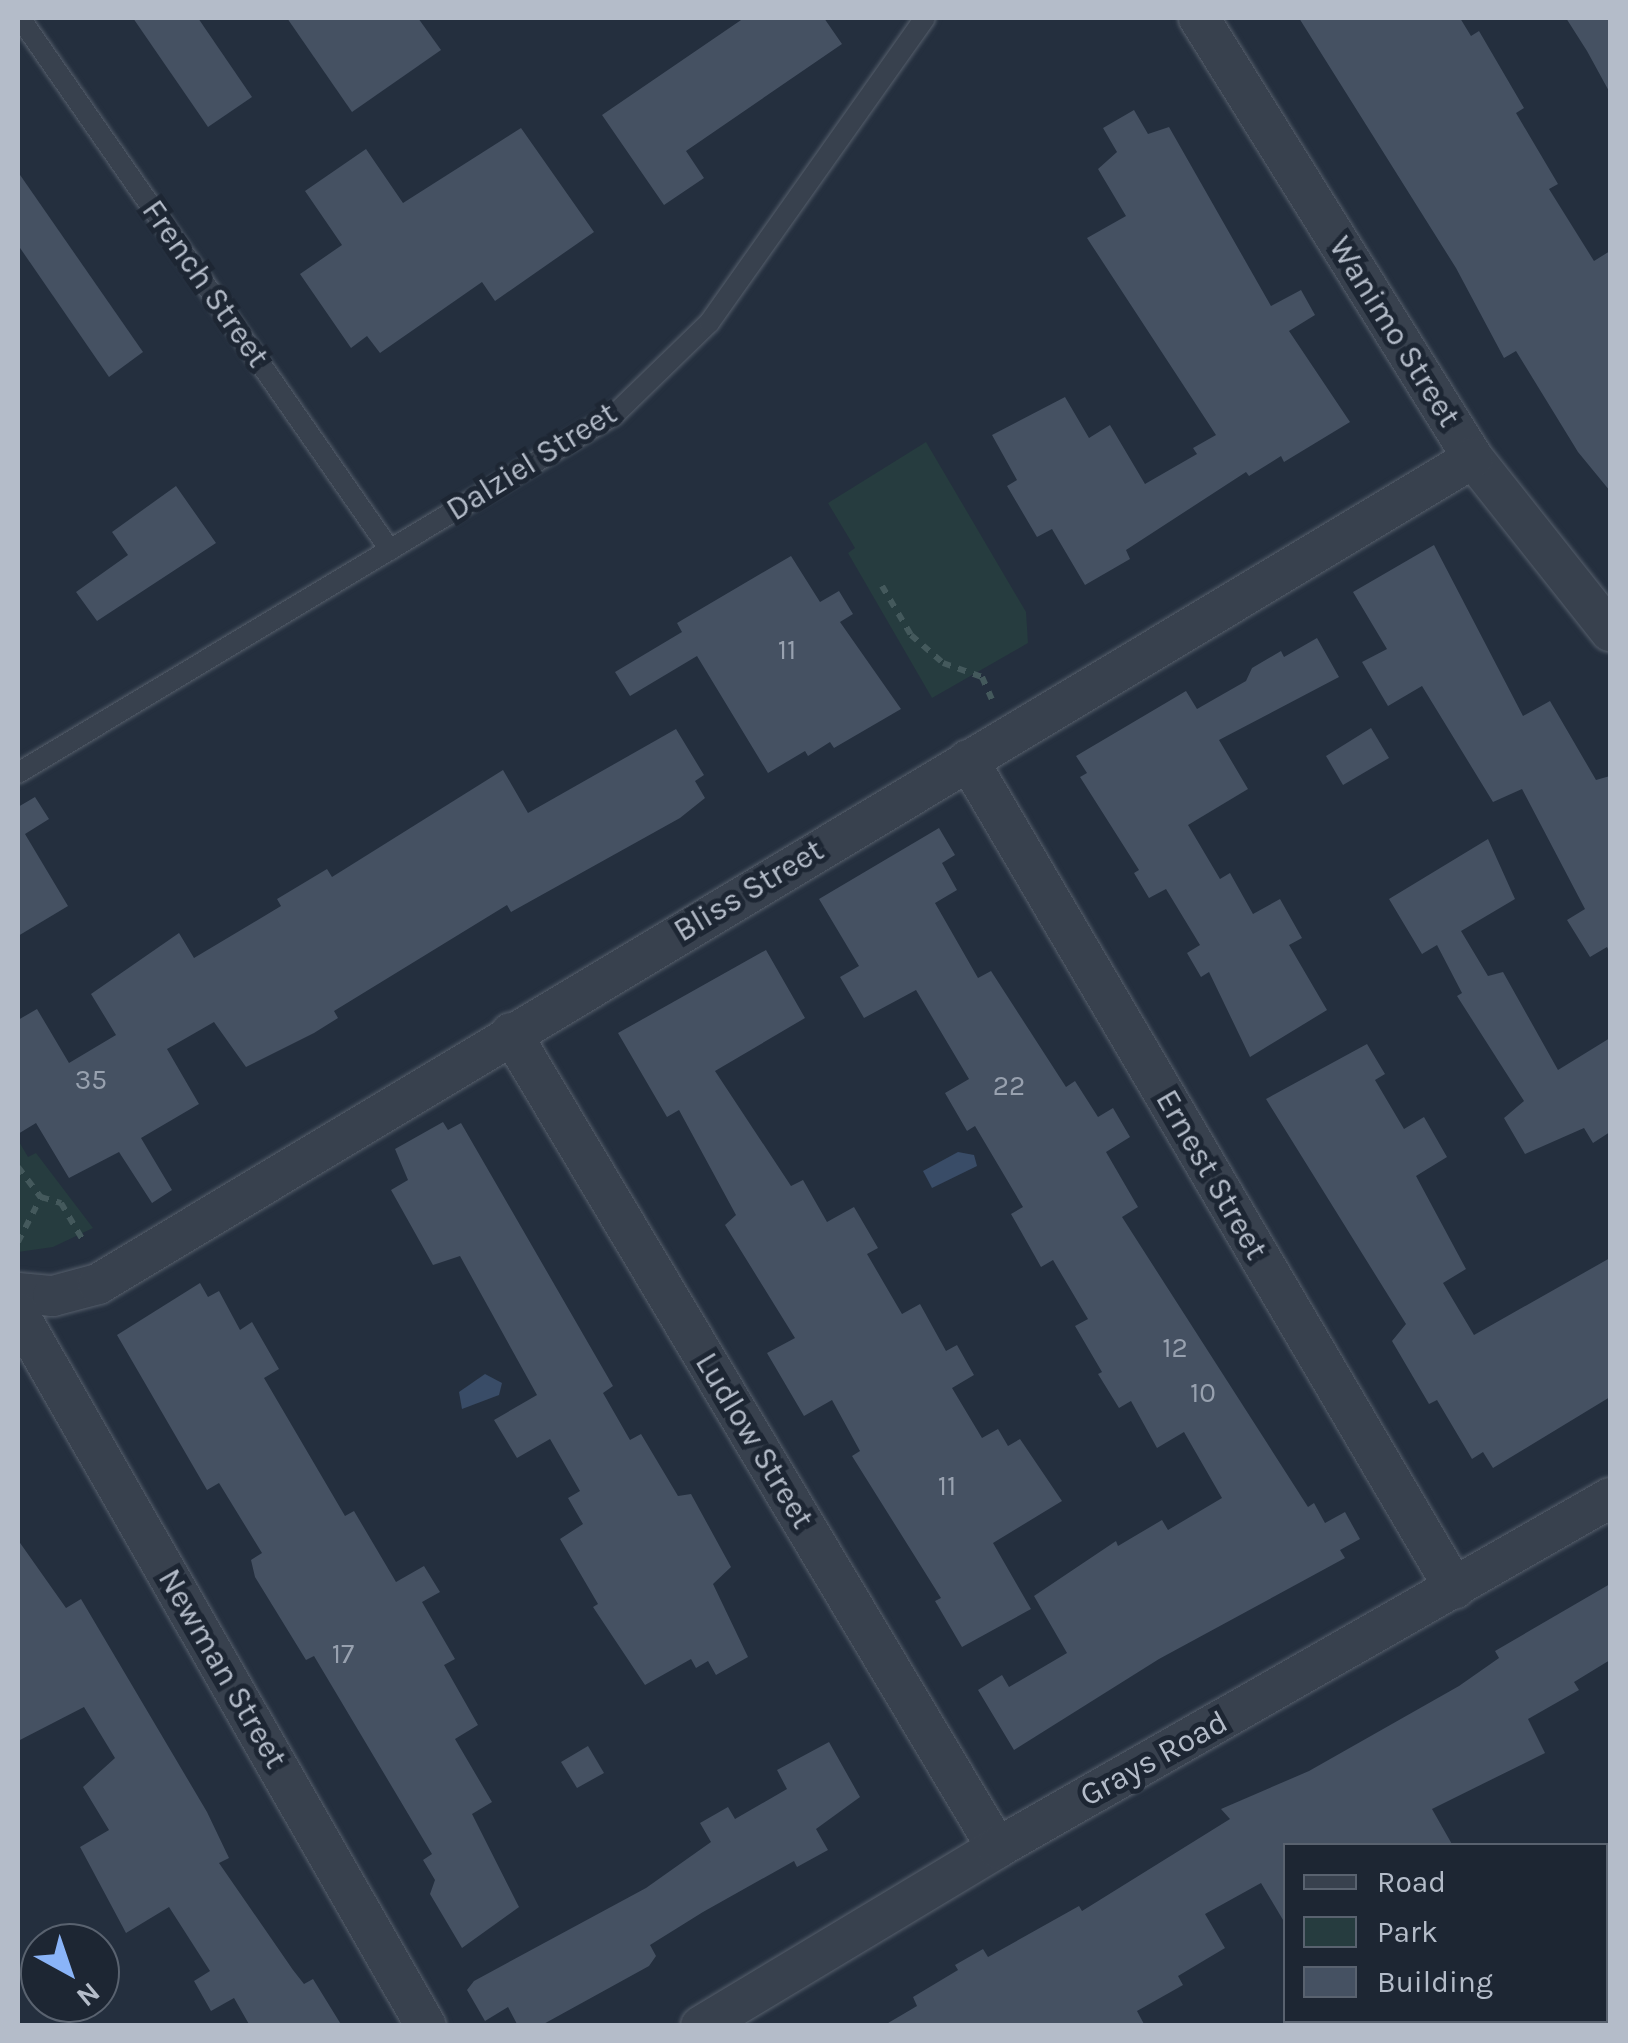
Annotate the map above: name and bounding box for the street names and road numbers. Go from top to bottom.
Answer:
street label: French Street [133,193,277,375]
street label: Wanimo Street [1320,230,1468,434]
street label: Dalziel Street [440,395,624,529]
street label: Bliss Street [667,831,831,951]
street label: Ernest Street [1147,1083,1275,1267]
street label: Ludlow Street [686,1346,822,1536]
street label: Newman Street [149,1562,295,1776]
street label: Grays Road [1074,1703,1234,1815]

